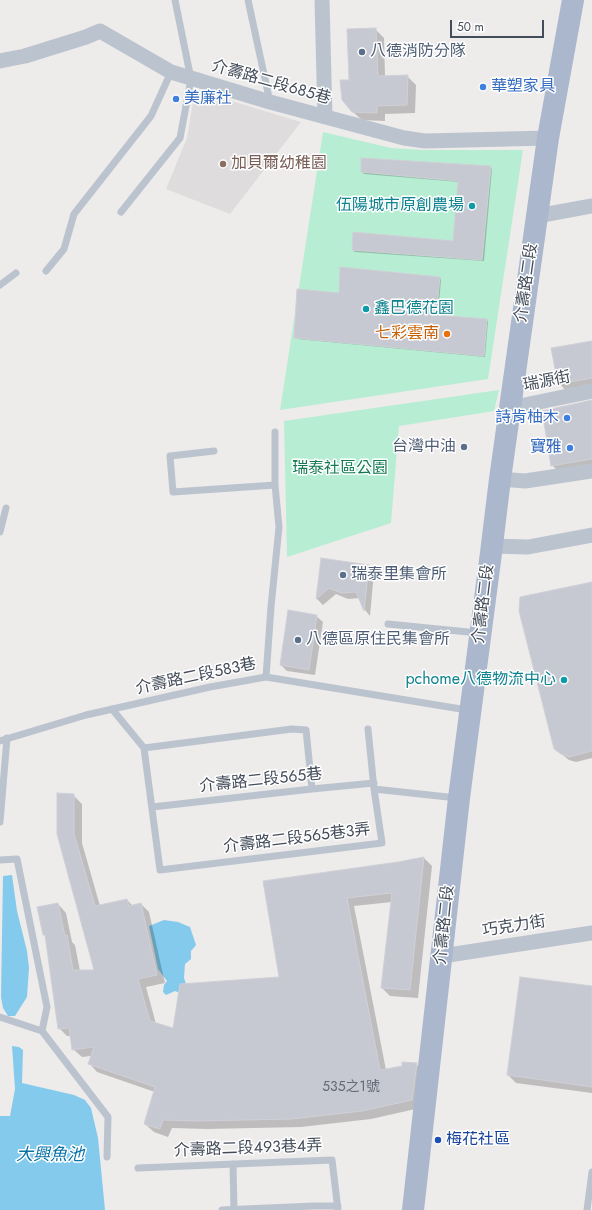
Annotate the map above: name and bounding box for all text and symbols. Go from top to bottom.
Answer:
scale bar [452,12,546,38]
text: 50 m [457,18,484,36]
place label: 八德消防分隊 [370,42,466,62]
marker: 八德消防分隊 [357,47,367,57]
street label: 介壽路二段685巷 [209,57,333,109]
place label: 華塑家具 [491,77,555,97]
marker: 華塑家具 [478,82,488,92]
place label: 美廉社 [184,89,232,109]
marker: 美廉社 [171,94,181,104]
place label: 加貝爾幼稚園 [231,154,327,174]
marker: 加貝爾幼稚園 [218,159,228,169]
place label: 伍陽城市原創農場 [336,196,464,216]
marker: 伍陽城市原創農場 [467,201,477,211]
street label: 介壽路二段 [512,242,542,324]
place label: 鑫巴德花園 [374,299,454,319]
marker: 鑫巴德花園 [361,304,371,314]
place label: 七彩雲南 [375,324,439,344]
marker: 七彩雲南 [442,329,452,339]
street label: 瑞源街 [522,368,572,396]
place label: 詩肯柚木 [495,408,559,428]
marker: 詩肯柚木 [562,413,572,423]
place label: 台灣中油 [392,437,456,457]
place label: 寶雅 [530,438,562,458]
marker: 台灣中油 [459,442,469,452]
marker: 寶雅 [565,443,575,453]
park label: 瑞泰社區公園 [292,459,388,479]
street label: 介壽路二段 [470,563,498,645]
place label: 瑞泰里集會所 [351,565,447,585]
marker: 瑞泰里集會所 [338,570,348,580]
place label: 八德區原住民集會所 [306,630,450,650]
marker: 八德區原住民集會所 [293,635,303,645]
street label: 介壽路二段583巷 [134,655,258,699]
place label: pchome八德物流中心 [405,670,556,690]
marker: pchome八德物流中心 [559,675,569,685]
street label: 介壽路二段565巷 [199,765,323,797]
street label: 介壽路二段565巷3弄 [222,820,372,858]
street label: 介壽路二段 [431,884,459,966]
street label: 巧克力街 [481,913,547,941]
house number: 535之1號 [322,1080,380,1096]
place label: 梅花社區 [446,1130,510,1150]
marker: 梅花社區 [433,1135,443,1145]
street label: 介壽路二段493巷4弄 [173,1137,323,1161]
water label: 大興魚池 [16,1146,84,1166]

